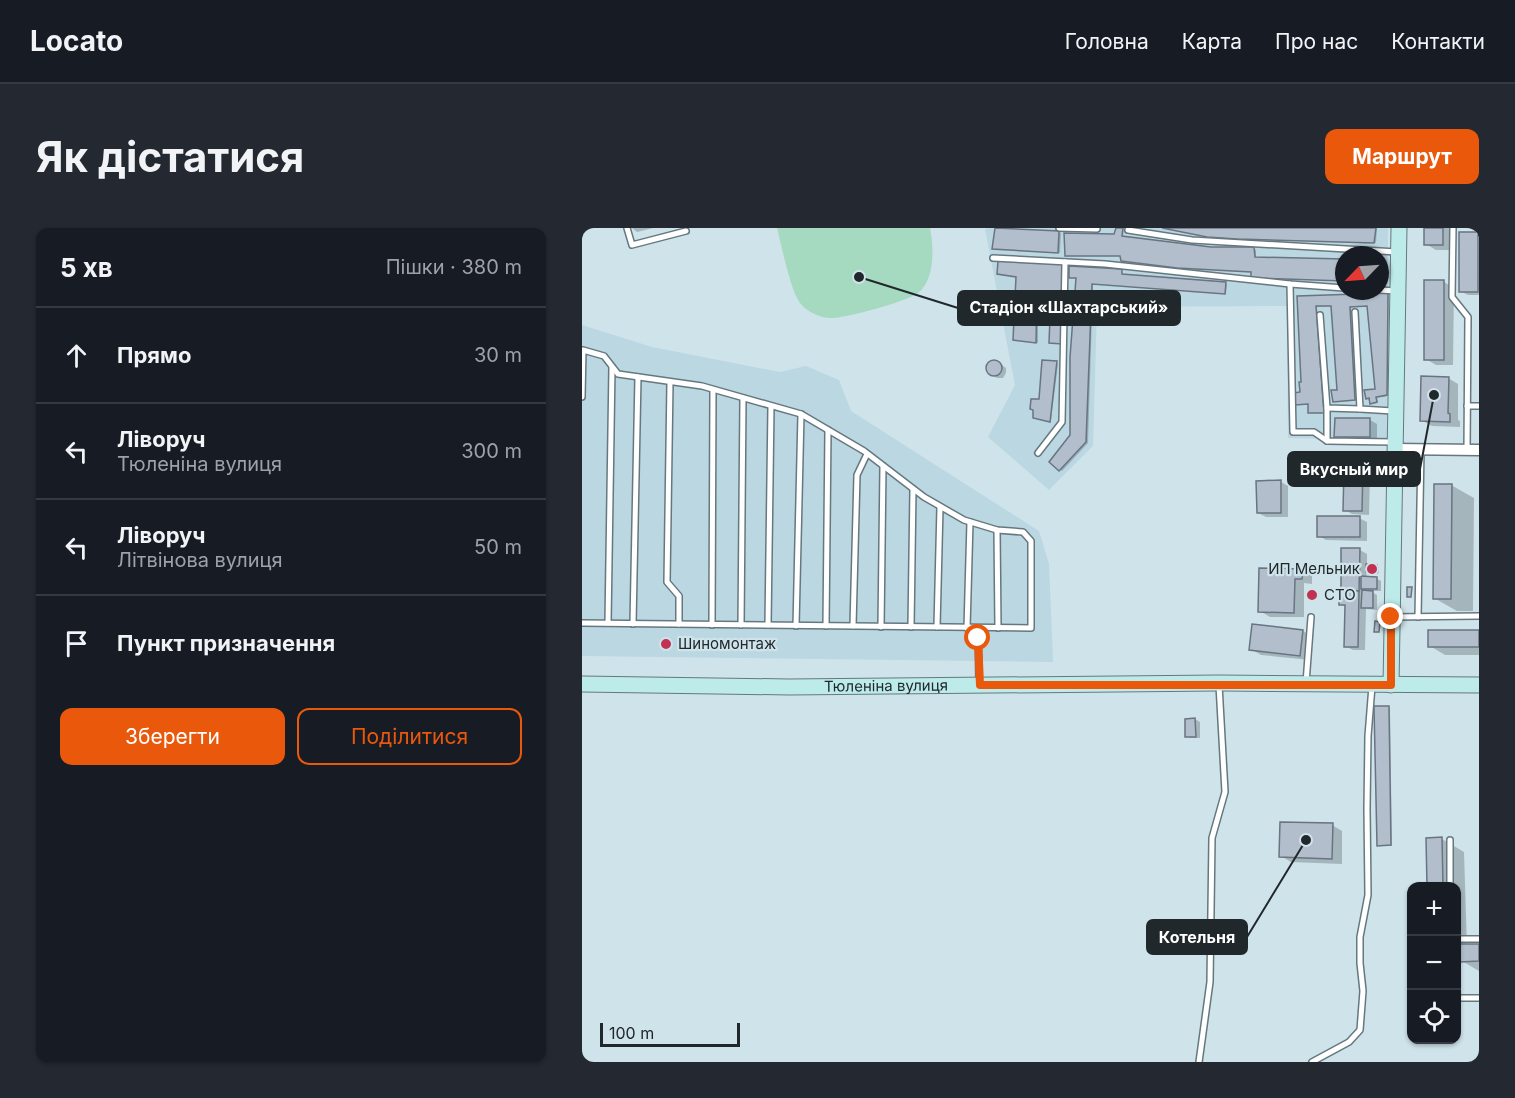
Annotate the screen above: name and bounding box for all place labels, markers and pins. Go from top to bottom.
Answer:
callout: Стадіон «Шахтарський» [958,291,1180,325]
callout: Вкусный мир [1288,452,1420,486]
place label: ИП Мельник [1268,559,1360,578]
marker: ИП Мельник [1365,562,1379,576]
place label: СТО [1324,585,1356,604]
marker: СТО [1305,588,1319,602]
place label: Шиномонтаж [678,634,776,653]
marker: Шиномонтаж [659,637,673,651]
callout: Котельня [1147,920,1247,954]

